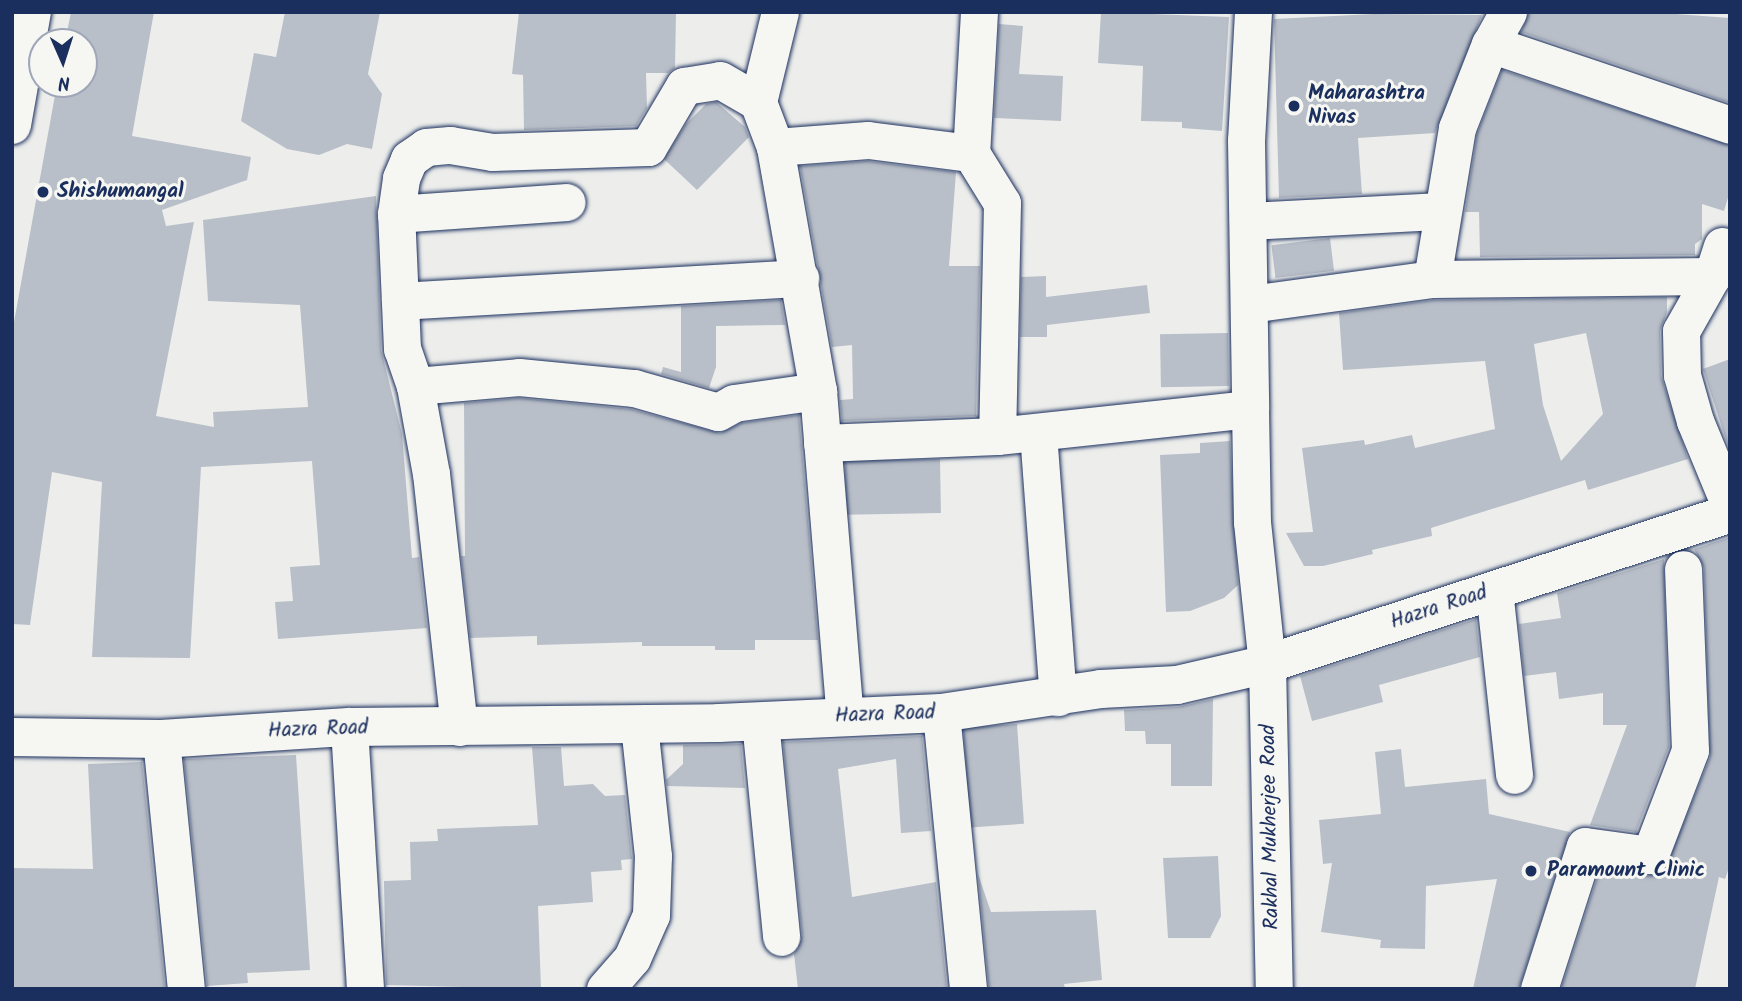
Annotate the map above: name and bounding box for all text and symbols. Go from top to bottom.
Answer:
north arrow [28,28,98,98]
text: N [57,67,71,97]
place label: Maharashtra Nivas [1308,81,1425,131]
marker: Maharashtra Nivas [1286,98,1302,114]
place label: Shishumangal [57,179,184,205]
marker: Shishumangal [35,184,51,200]
street label: Hazra Road [1387,580,1491,636]
street label: Hazra Road [834,701,936,729]
street label: Hazra Road [267,716,369,744]
street label: Rakhal Mukherjee Road [1257,724,1285,930]
place label: Paramount Clinic [1547,858,1705,884]
marker: Paramount Clinic [1521,861,1541,881]

